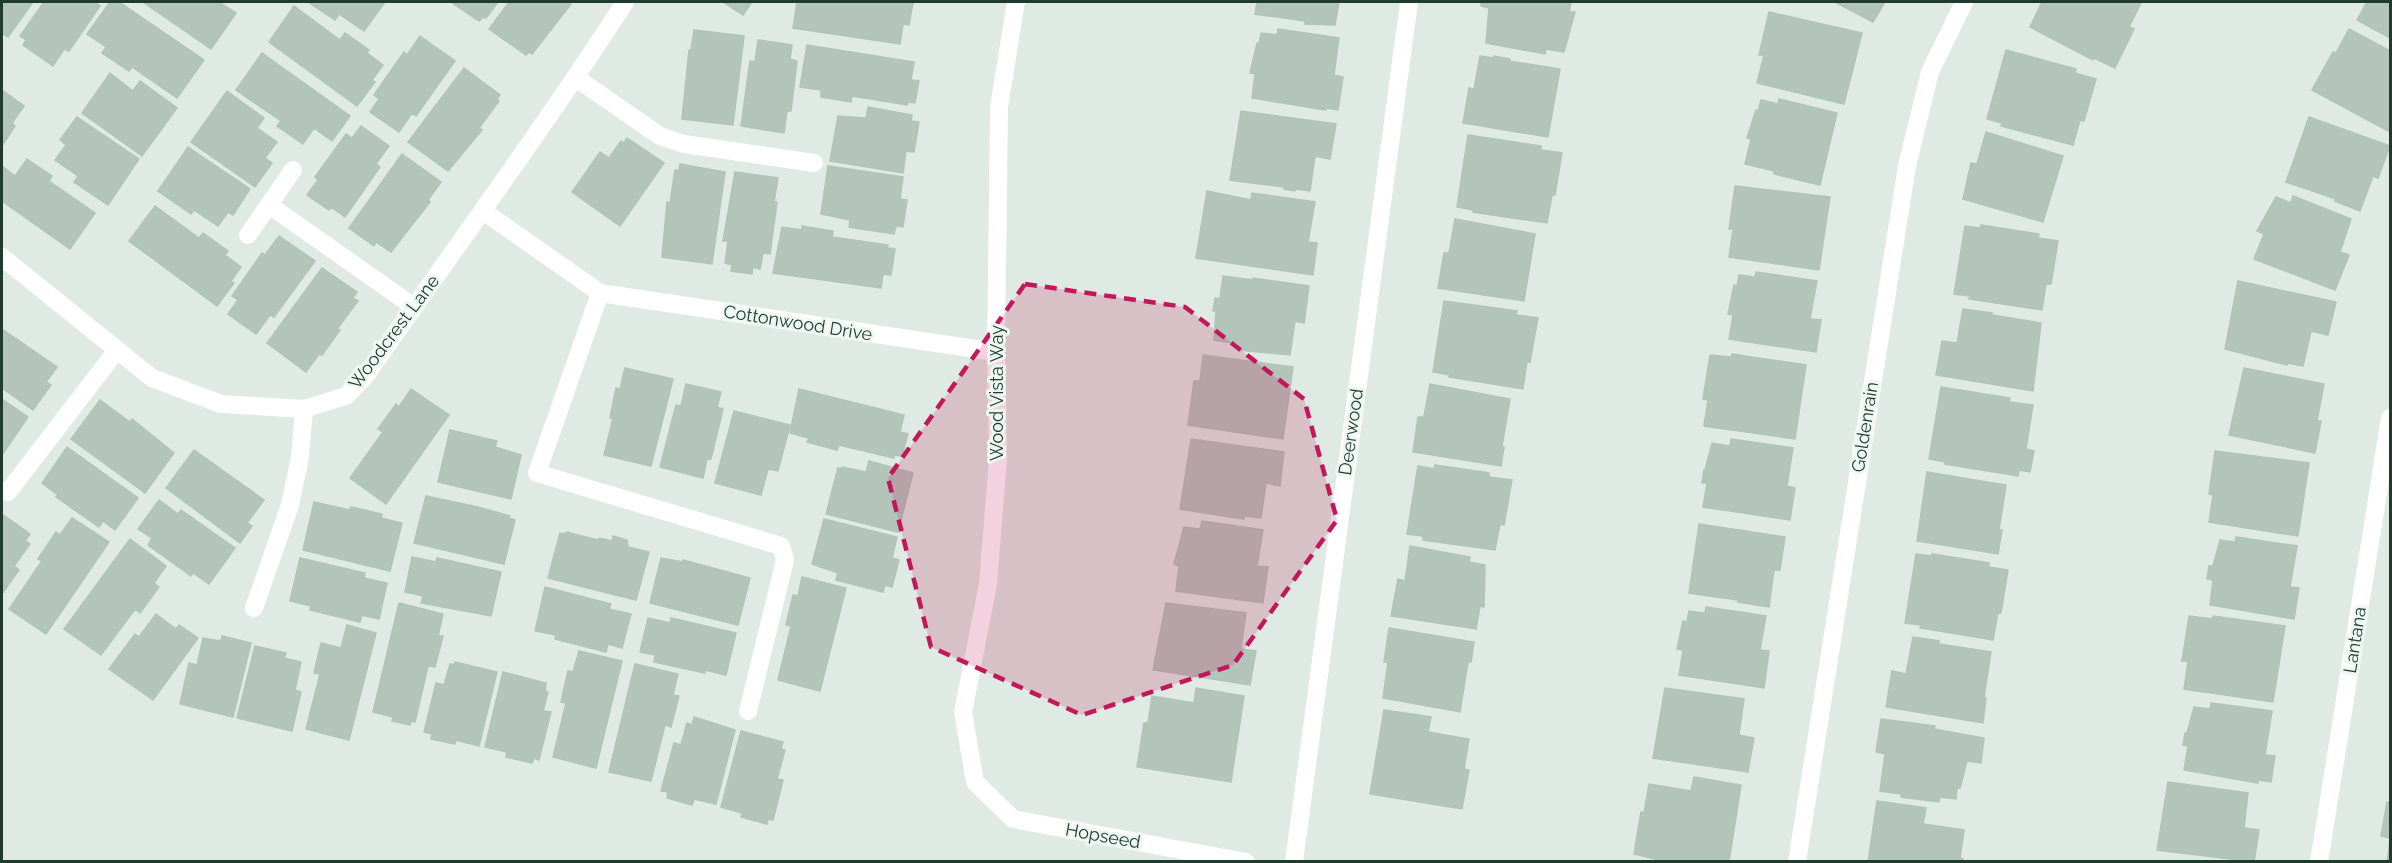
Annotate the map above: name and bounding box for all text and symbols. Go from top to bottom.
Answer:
street label: Woodcrest Lane [344,270,444,393]
street label: Cottonwood Drive [722,300,874,345]
street label: Wood Vista Way [986,325,1007,461]
street label: Goldenrain [1847,380,1882,474]
street label: Deerwood [1334,387,1367,477]
street label: Lantana [2339,605,2370,675]
street label: Hopseed [1064,819,1142,852]

